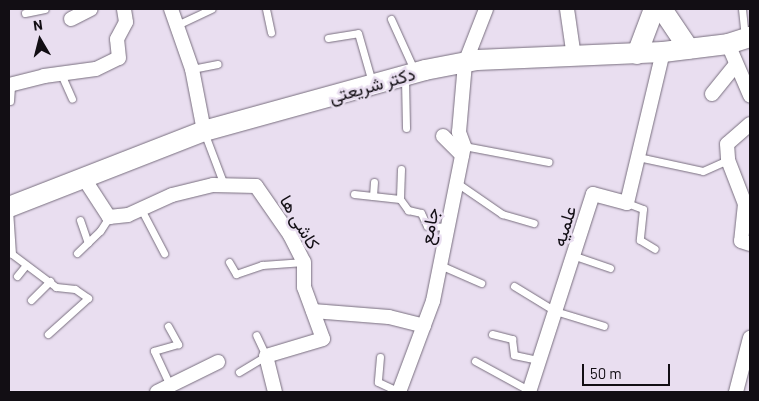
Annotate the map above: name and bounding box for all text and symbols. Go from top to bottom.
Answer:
north arrow [15,15,65,65]
text: N [32,16,44,34]
street label: دکتر شریعتی [326,62,418,108]
street label: کاشی ها [275,191,325,253]
street label: علمیه [548,203,580,249]
street label: جامع [415,206,443,246]
scale bar [584,354,672,386]
text: 50 m [590,364,622,382]

